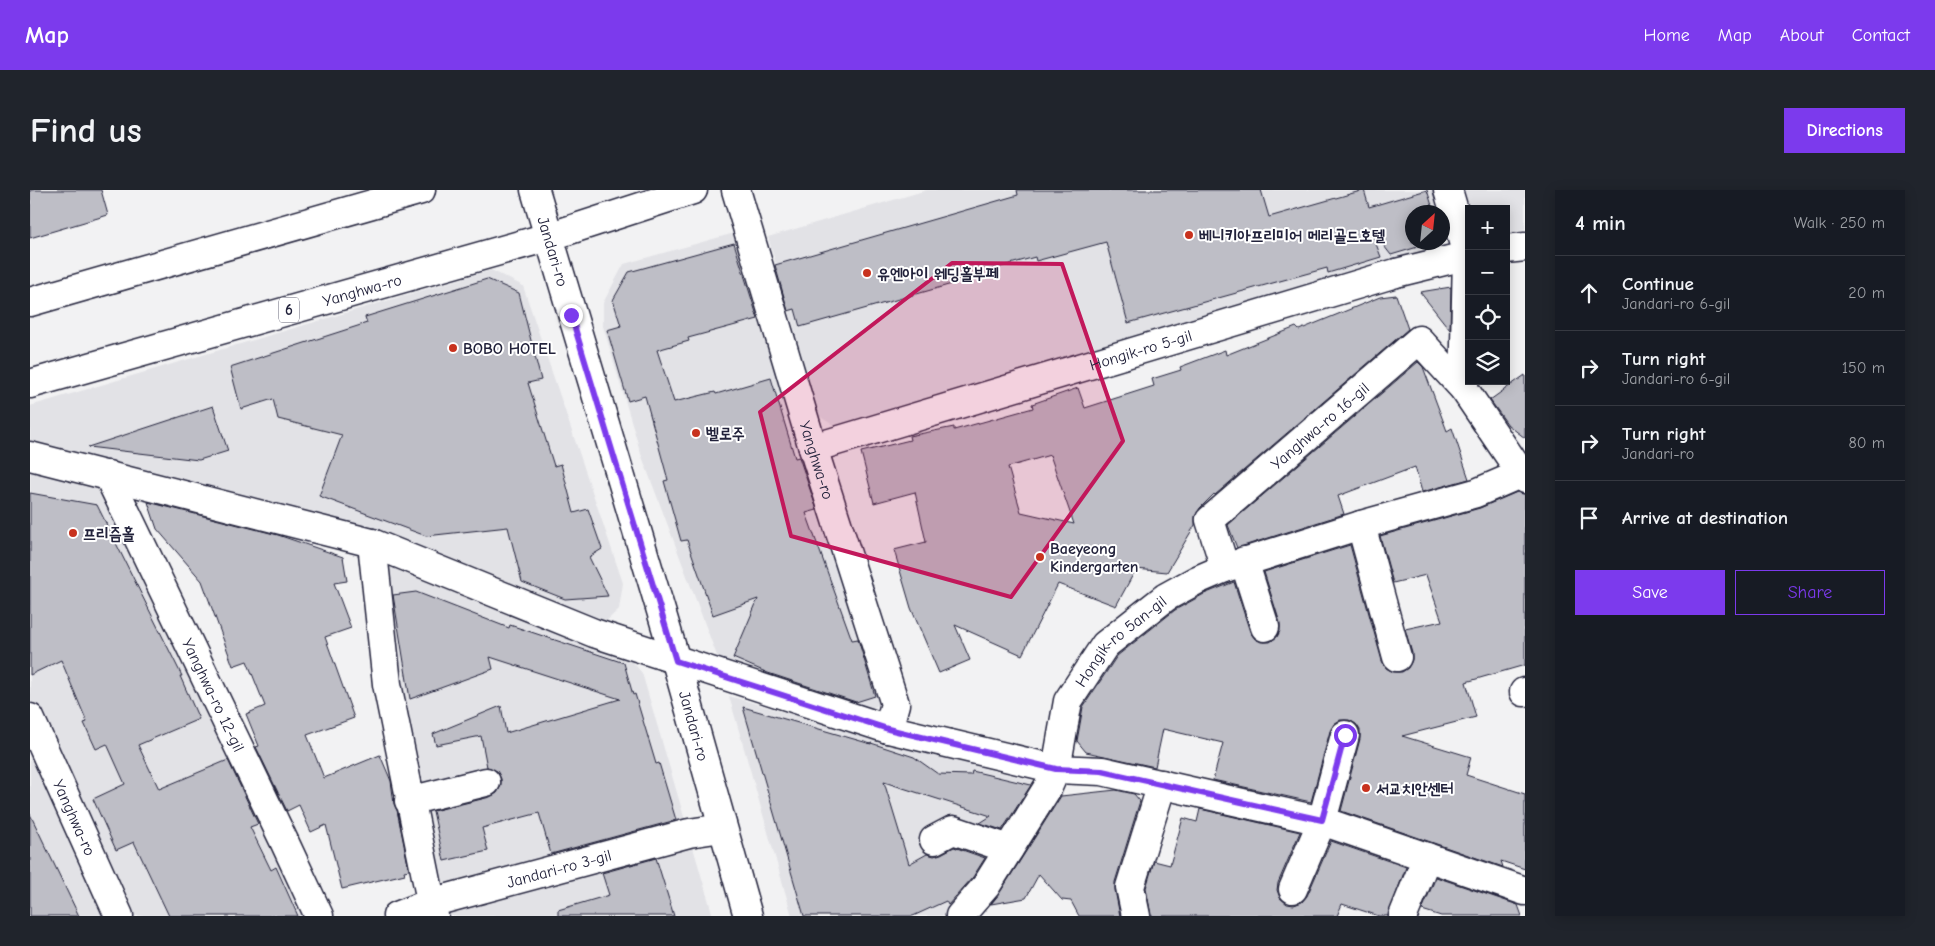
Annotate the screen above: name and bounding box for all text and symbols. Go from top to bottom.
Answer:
text: Map [25,21,69,49]
text: Home [1643,25,1690,46]
text: Map [1718,25,1752,46]
text: About [1780,25,1824,46]
text: Contact [1852,25,1910,46]
button: Directions [1784,108,1905,153]
text: Find us [30,110,142,151]
north arrow [1405,205,1450,250]
map controls [1465,205,1510,385]
button: + [1465,205,1510,250]
text: 4 min [1575,211,1626,235]
street label: Jandari-ro [533,214,571,289]
text: Walk · 250 m [1794,214,1885,232]
place label: 베니키아프리미어 메리골드호텔 [1199,227,1386,245]
marker: 베니키아프리미어 메리골드호텔 [1183,229,1195,241]
button: − [1465,250,1510,295]
place label: 유엔아이 웨딩홀부페 [877,265,999,283]
marker: 유엔아이 웨딩홀부페 [861,267,873,279]
street label: Yanghwa-ro [321,271,404,311]
text: Continue [1622,273,1694,295]
icon: ahead [1575,279,1603,307]
text: 20 m [1848,284,1885,302]
button: locate [1465,295,1510,340]
text: Jandari-ro 6-gil [1622,295,1730,313]
road number: 6 [279,298,299,322]
route end [560,304,583,327]
street label: Hongik-ro 5-gil [1088,327,1194,374]
place label: BOBO HOTEL [463,340,556,358]
button: layers [1465,340,1510,385]
marker: BOBO HOTEL [447,342,459,354]
text: Turn right [1622,348,1706,370]
icon: right [1575,354,1603,382]
text: 150 m [1842,359,1885,377]
text: Jandari-ro 6-gil [1622,370,1730,388]
street label: Yanghwa-ro 16-gil [1268,379,1373,474]
street label: Yanghwa-ro [795,419,837,502]
text: Turn right [1622,423,1706,445]
place label: 벨로주 [706,425,745,443]
marker: 벨로주 [690,427,702,439]
icon: right [1575,429,1603,457]
text: 80 m [1848,434,1885,452]
text: Jandari-ro [1622,445,1694,463]
icon: arrive [1575,504,1603,532]
text: Arrive at destination [1622,507,1788,529]
place label: 프리즘홀 [83,525,135,543]
marker: 프리즘홀 [67,527,79,539]
place label: Baeyeong Kindergarten [1050,540,1139,576]
marker: Baeyeong Kindergarten [1034,551,1046,563]
button: Save [1575,570,1725,615]
button: Share [1735,570,1885,615]
street label: Hongik-ro 5an-gil [1072,592,1170,690]
street label: Yanghwa-ro 12-gil [178,636,248,755]
street label: Jandari-ro [675,689,712,763]
route start [1334,724,1357,747]
street label: Yanghwa-ro [49,777,99,859]
place label: 서교치안센터 [1376,780,1453,798]
marker: 서교치안센터 [1360,782,1372,794]
street label: Jandari-ro 3-gil [505,846,614,892]

